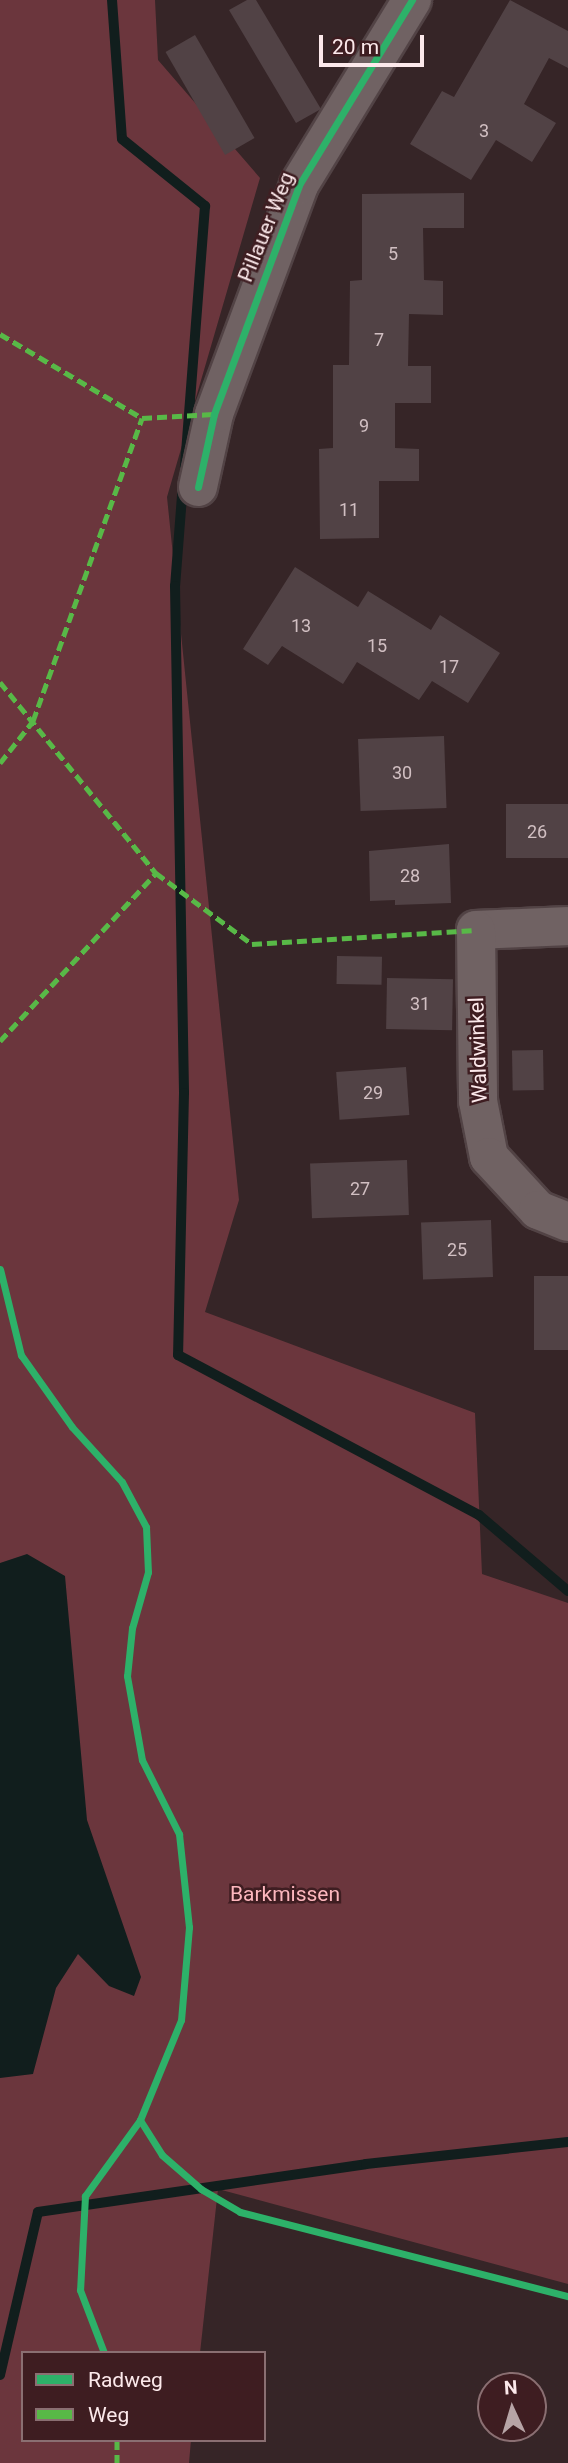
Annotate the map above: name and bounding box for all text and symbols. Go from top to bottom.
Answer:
scale bar [323,21,428,65]
text: 20 m [332,35,379,59]
house number: 3 [479,120,489,142]
street label: Pillauer Weg [233,168,299,286]
house number: 5 [388,243,398,265]
house number: 7 [374,329,384,351]
house number: 9 [359,415,369,437]
house number: 11 [339,499,359,521]
house number: 13 [291,615,311,637]
house number: 15 [367,635,387,657]
house number: 17 [439,656,459,678]
house number: 30 [392,762,412,784]
house number: 26 [527,821,547,843]
house number: 28 [400,865,420,887]
house number: 31 [410,993,430,1015]
street label: Waldwinkel [464,997,492,1103]
house number: 29 [363,1082,383,1104]
house number: 27 [350,1178,370,1200]
house number: 25 [447,1239,467,1261]
park label: Barkmissen [230,1881,340,1907]
legend [21,2351,266,2442]
text: Radweg [88,2368,163,2392]
north arrow [477,2372,547,2442]
text: N [503,2376,518,2399]
text: Weg [88,2403,129,2427]

